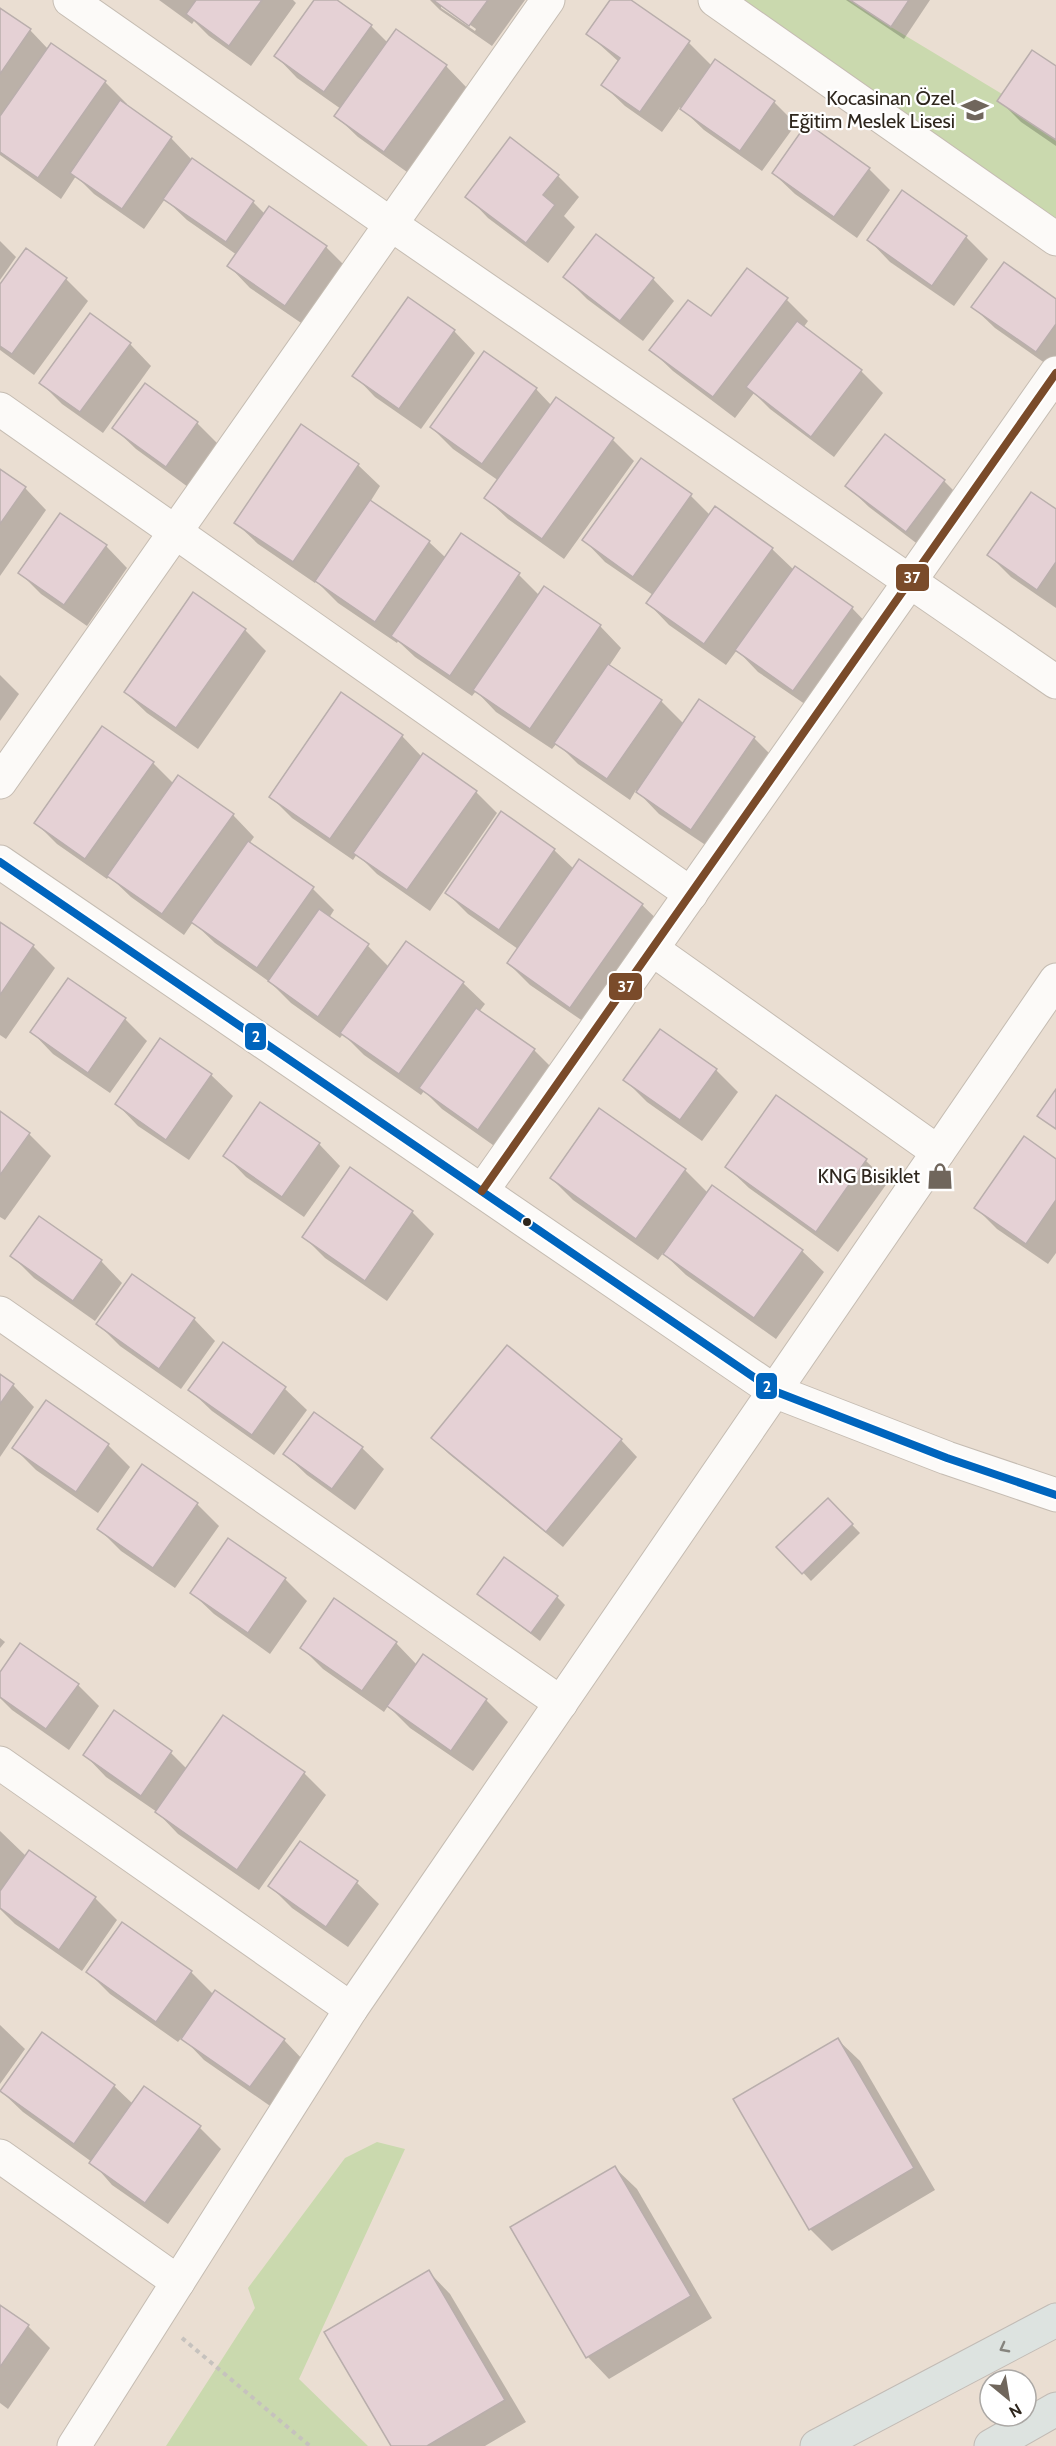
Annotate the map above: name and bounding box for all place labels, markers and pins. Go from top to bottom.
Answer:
place label: Kocasinan Özel Eğitim Meslek Lisesi [789,86,955,133]
school or university icon: Kocasinan Özel Eğitim Meslek Lisesi [960,95,990,125]
shop icon: KNG Bisiklet [925,1161,955,1191]
place label: KNG Bisiklet [818,1164,920,1188]
unlabelled marker [521,1216,533,1228]

